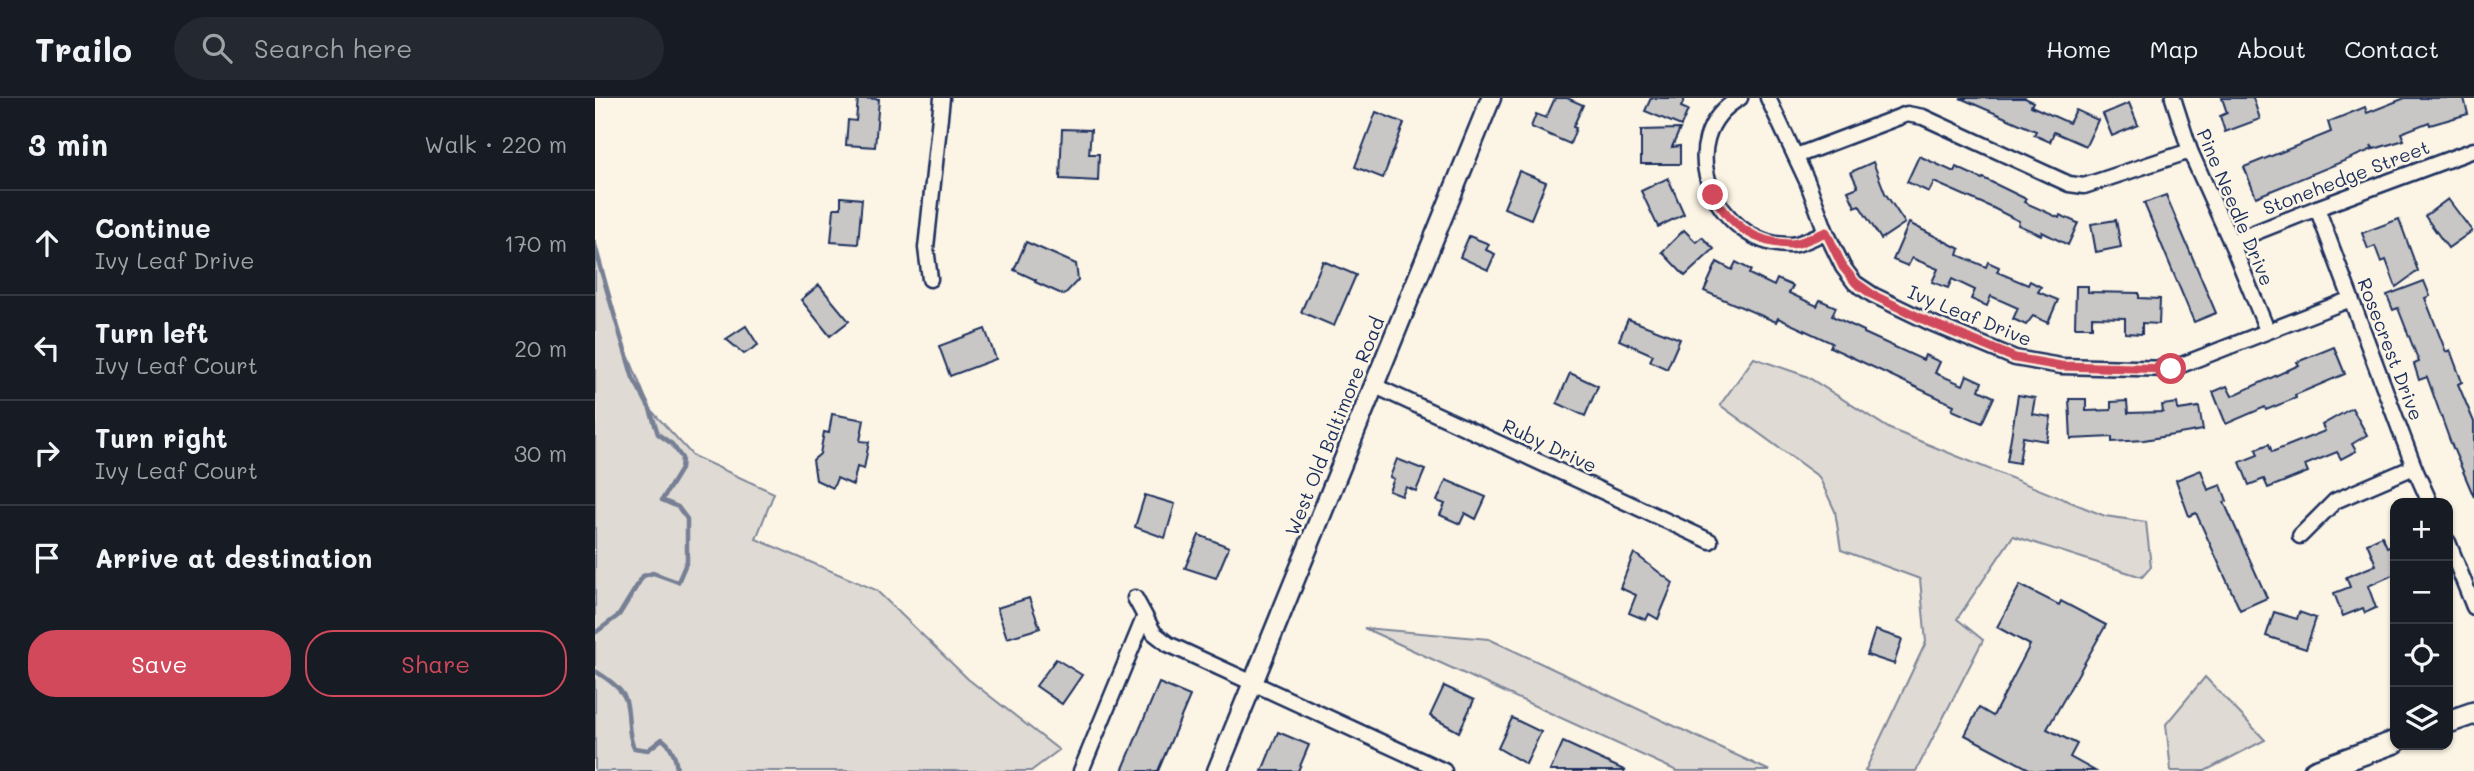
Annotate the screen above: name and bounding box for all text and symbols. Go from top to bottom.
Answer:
search box [174,17,664,80]
text: Trailo [35,27,132,70]
icon: search [198,29,236,67]
text: Search here [254,31,412,65]
text: Home [2046,33,2111,64]
text: Map [2149,33,2198,64]
text: About [2236,33,2306,64]
text: Contact [2344,33,2439,64]
text: 3 min [28,124,108,164]
street label: Pine Needle Drive [2192,125,2280,289]
text: Walk · 220 m [424,129,567,159]
street label: Stonehedge Street [2259,134,2433,220]
route end [1697,179,1728,210]
text: Continue [95,211,211,245]
icon: ahead [28,224,66,262]
text: 170 m [504,228,567,258]
text: Ivy Leaf Drive [95,245,254,275]
street label: Rosecrest Drive [2352,274,2430,424]
street label: Ivy Leaf Drive [1904,279,2036,351]
street label: West Old Baltimore Road [1279,313,1389,539]
text: Turn left [95,316,208,350]
icon: left [28,329,66,367]
text: 20 m [514,333,567,363]
text: Ivy Leaf Court [95,350,258,380]
route start [2155,353,2186,384]
street label: Ruby Drive [1499,412,1601,478]
text: Turn right [95,421,228,455]
icon: right [28,434,66,472]
text: 30 m [514,438,567,468]
text: Ivy Leaf Court [95,455,258,485]
map controls [2390,498,2453,750]
button: + [2390,498,2453,561]
icon: arrive [28,539,66,577]
text: Arrive at destination [95,541,372,575]
button: − [2390,561,2453,624]
button: locate [2390,624,2453,687]
button: Save [28,630,291,697]
button: Share [305,630,567,697]
button: layers [2390,687,2453,750]

